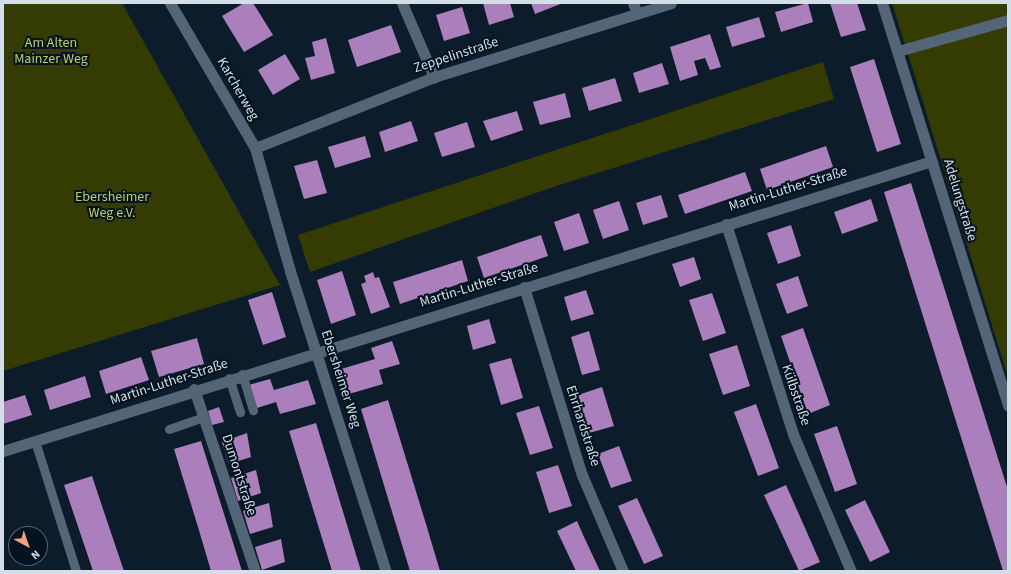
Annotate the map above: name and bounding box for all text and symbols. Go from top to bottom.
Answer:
street label: Zeppelinstraße [411,33,501,77]
park label: Am Alten Mainzer Weg [14,35,88,68]
street label: Karcherweg [213,55,263,123]
street label: Adelungstraße [940,157,980,243]
street label: Martin-Luther-Straße [727,163,849,215]
park label: Ebersheimer Weg e.V. [75,189,149,222]
street label: Martin-Luther-Straße [418,259,540,311]
street label: Ebersheimer Weg [317,328,365,430]
street label: Martin-Luther-Straße [108,355,230,409]
street label: Külbstraße [778,362,814,428]
street label: Ehrhardstraße [562,383,604,469]
street label: Dumontstraße [218,432,260,518]
north arrow [8,526,48,566]
text: N [28,547,43,563]

